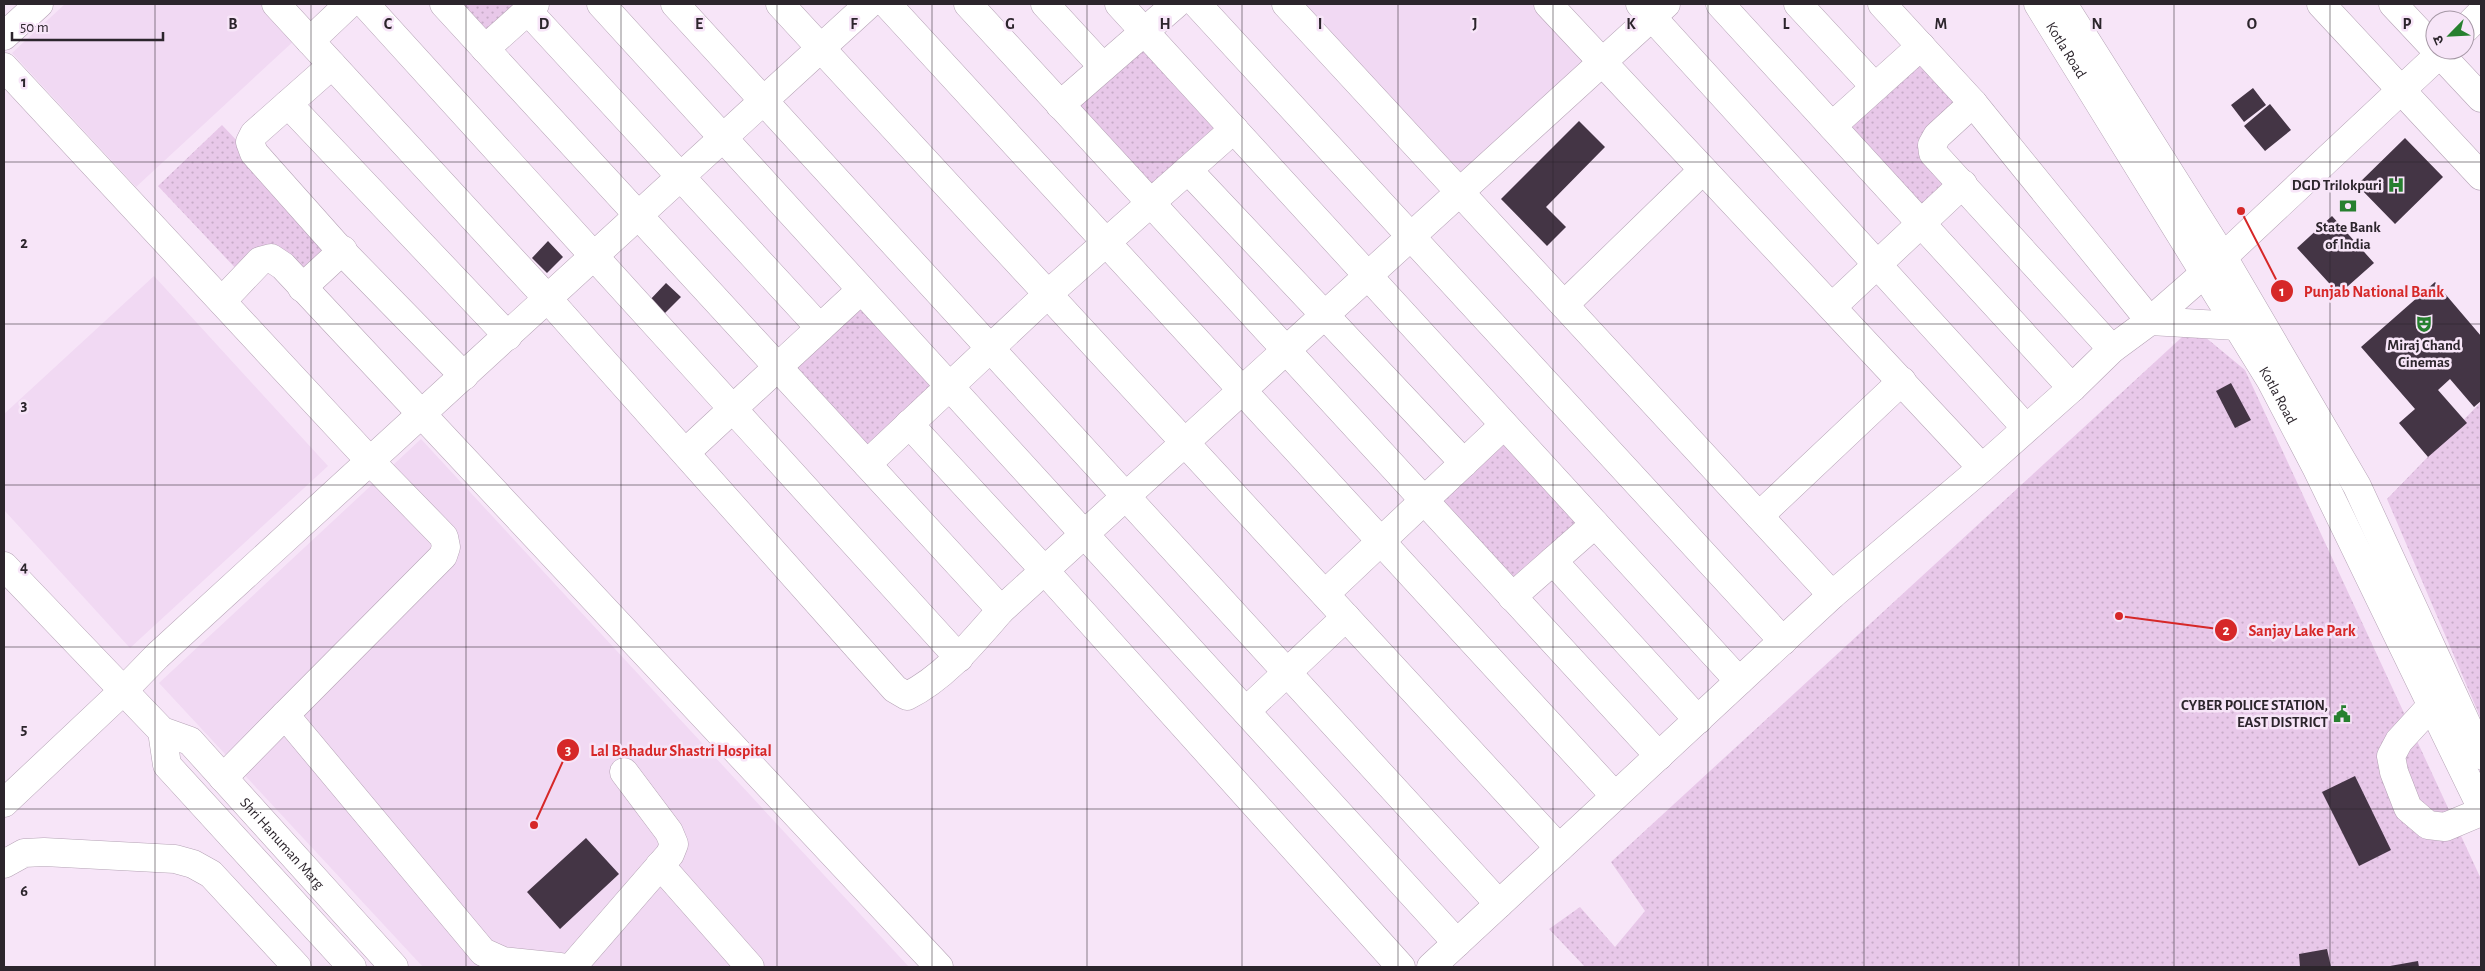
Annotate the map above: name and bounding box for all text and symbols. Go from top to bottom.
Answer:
scale bar [12,10,164,42]
north arrow [2425,10,2475,60]
text: B [228,16,238,32]
text: C [384,16,393,32]
text: D [539,16,550,32]
text: E [695,16,703,32]
text: F [850,16,858,32]
text: G [1005,16,1015,32]
text: H [1159,16,1171,32]
text: I [1318,16,1322,32]
text: J [1472,16,1478,32]
text: K [1626,16,1636,32]
text: L [1783,16,1790,32]
text: M [1935,16,1947,32]
text: N [2091,16,2103,32]
text: O [2247,16,2257,32]
text: P [2403,16,2412,32]
street label: Kotla Road [2043,19,2089,81]
text: 50 m [20,20,49,35]
text: उ [2431,33,2447,46]
text: 1 [21,74,27,90]
hospital icon: DGD Trilokpuri [2386,175,2406,195]
place label: DGD Trilokpuri [2292,178,2382,193]
bank icon: State Bank of India [2338,196,2358,216]
place label: State Bank of India [2315,220,2381,252]
text: 2 [20,235,28,251]
callout: Punjab National Bank [2269,276,2455,307]
text: 1 [2279,284,2285,299]
text: Punjab National Bank [2304,284,2444,301]
theatre icon: Miraj Chand Cinemas [2414,314,2434,334]
place label: Miraj Chand Cinemas [2387,338,2461,370]
street label: Kotla Road [2256,364,2299,427]
text: 3 [21,397,28,413]
text: 4 [20,559,28,575]
callout: Sanjay Lake Park [2213,615,2365,646]
text: 2 [2222,623,2230,638]
text: Sanjay Lake Park [2248,623,2356,640]
place label: CYBER POLICE STATION, EAST DISTRICT [2181,698,2328,730]
public building icon: CYBER POLICE STATION, EAST DISTRICT [2332,704,2352,724]
text: 5 [21,721,28,737]
callout: Lal Bahadur Shastri Hospital [556,735,782,766]
text: 3 [565,743,571,758]
text: Lal Bahadur Shastri Hospital [590,743,772,759]
street label: Shri Hanuman Marg [237,795,327,893]
text: 6 [20,883,28,899]

